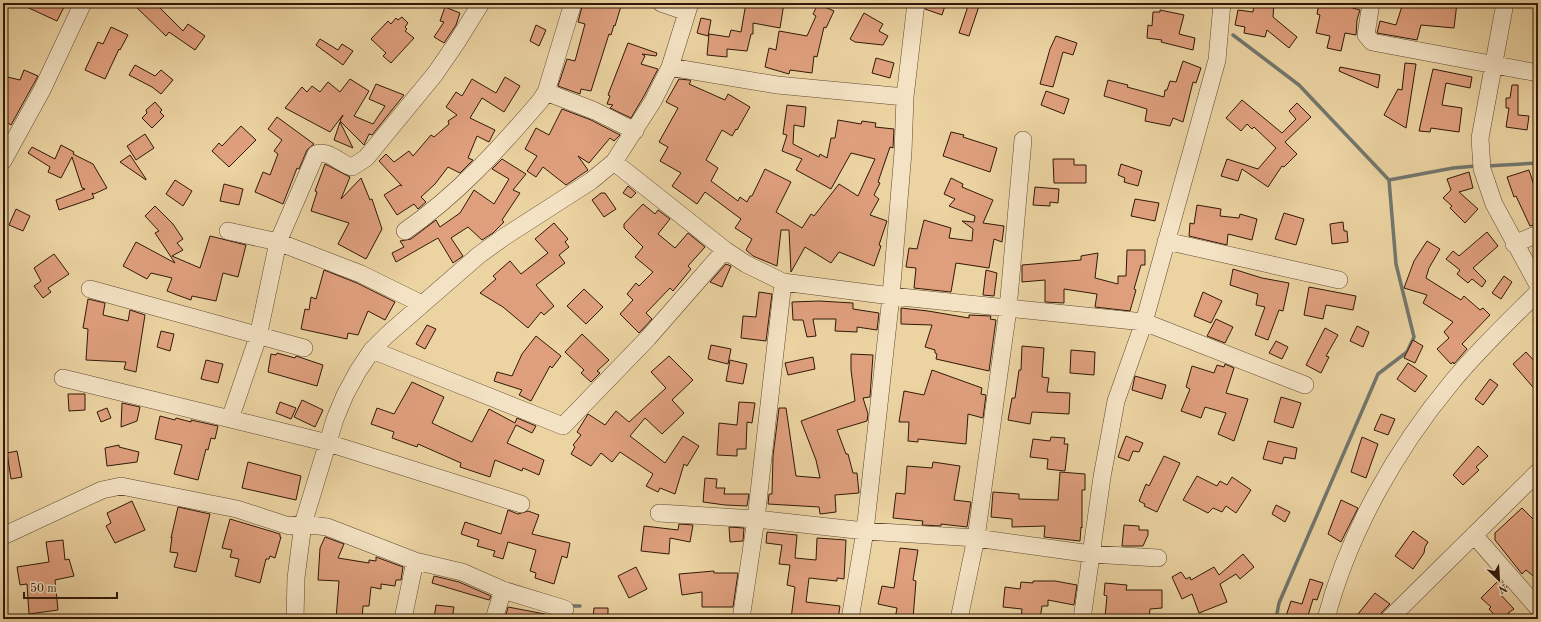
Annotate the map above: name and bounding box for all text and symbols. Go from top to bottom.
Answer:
north arrow [1479,560,1519,600]
scale bar [24,574,117,600]
text: N [1496,581,1509,595]
text: 50 m [30,582,57,595]

